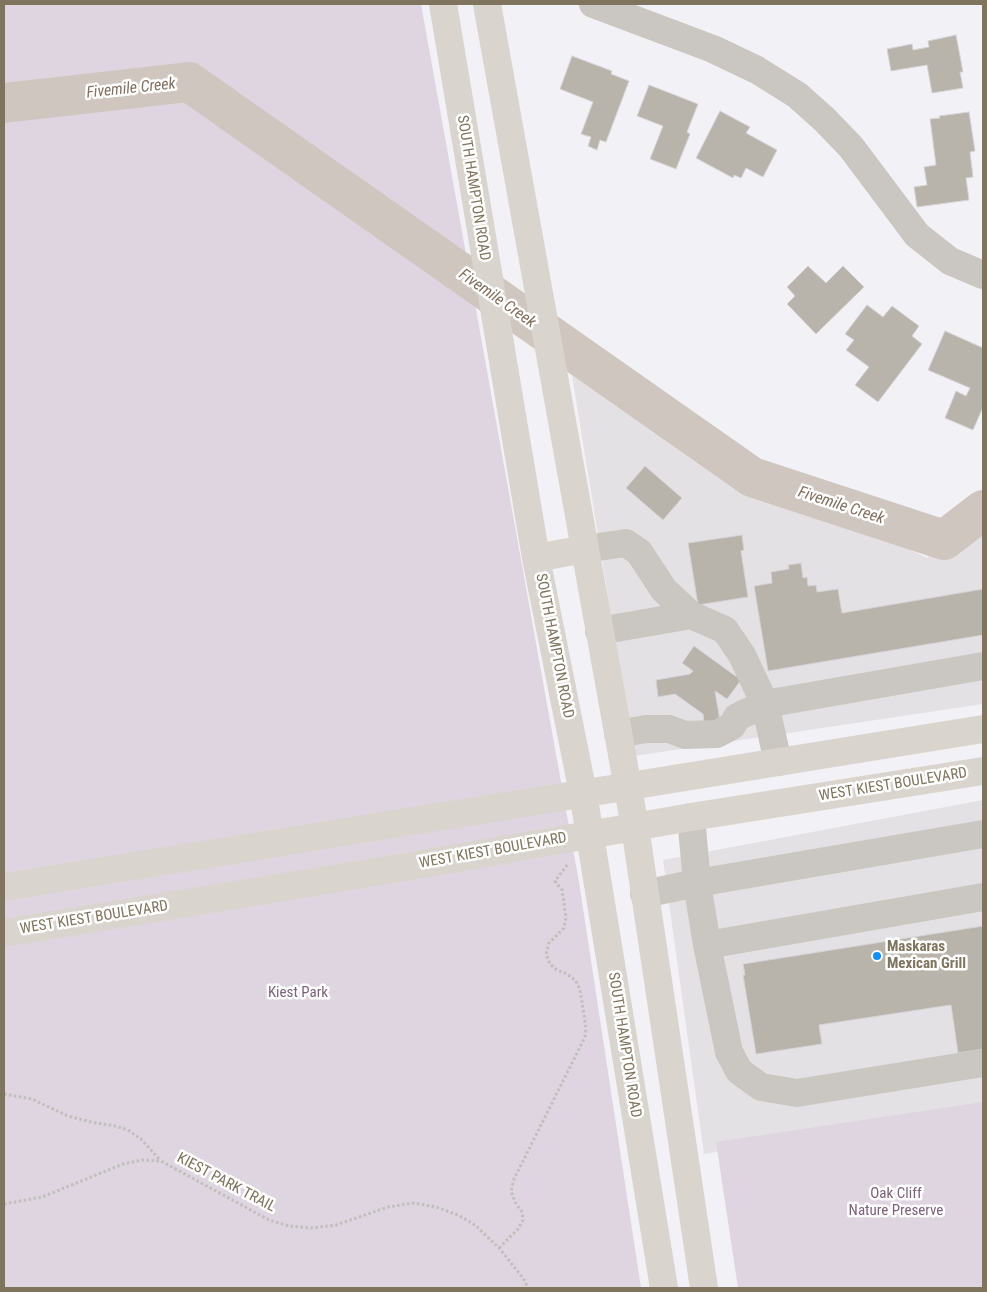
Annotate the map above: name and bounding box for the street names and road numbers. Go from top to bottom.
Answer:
street label: SOUTH HAMPTON ROAD [453,114,493,262]
street label: SOUTH HAMPTON ROAD [531,572,577,720]
street label: WEST KIEST BOULEVARD [818,764,968,806]
street label: WEST KIEST BOULEVARD [418,829,568,873]
street label: WEST KIEST BOULEVARD [19,897,169,939]
street label: SOUTH HAMPTON ROAD [604,971,644,1119]
street label: KIEST PARK TRAIL [174,1149,278,1217]

